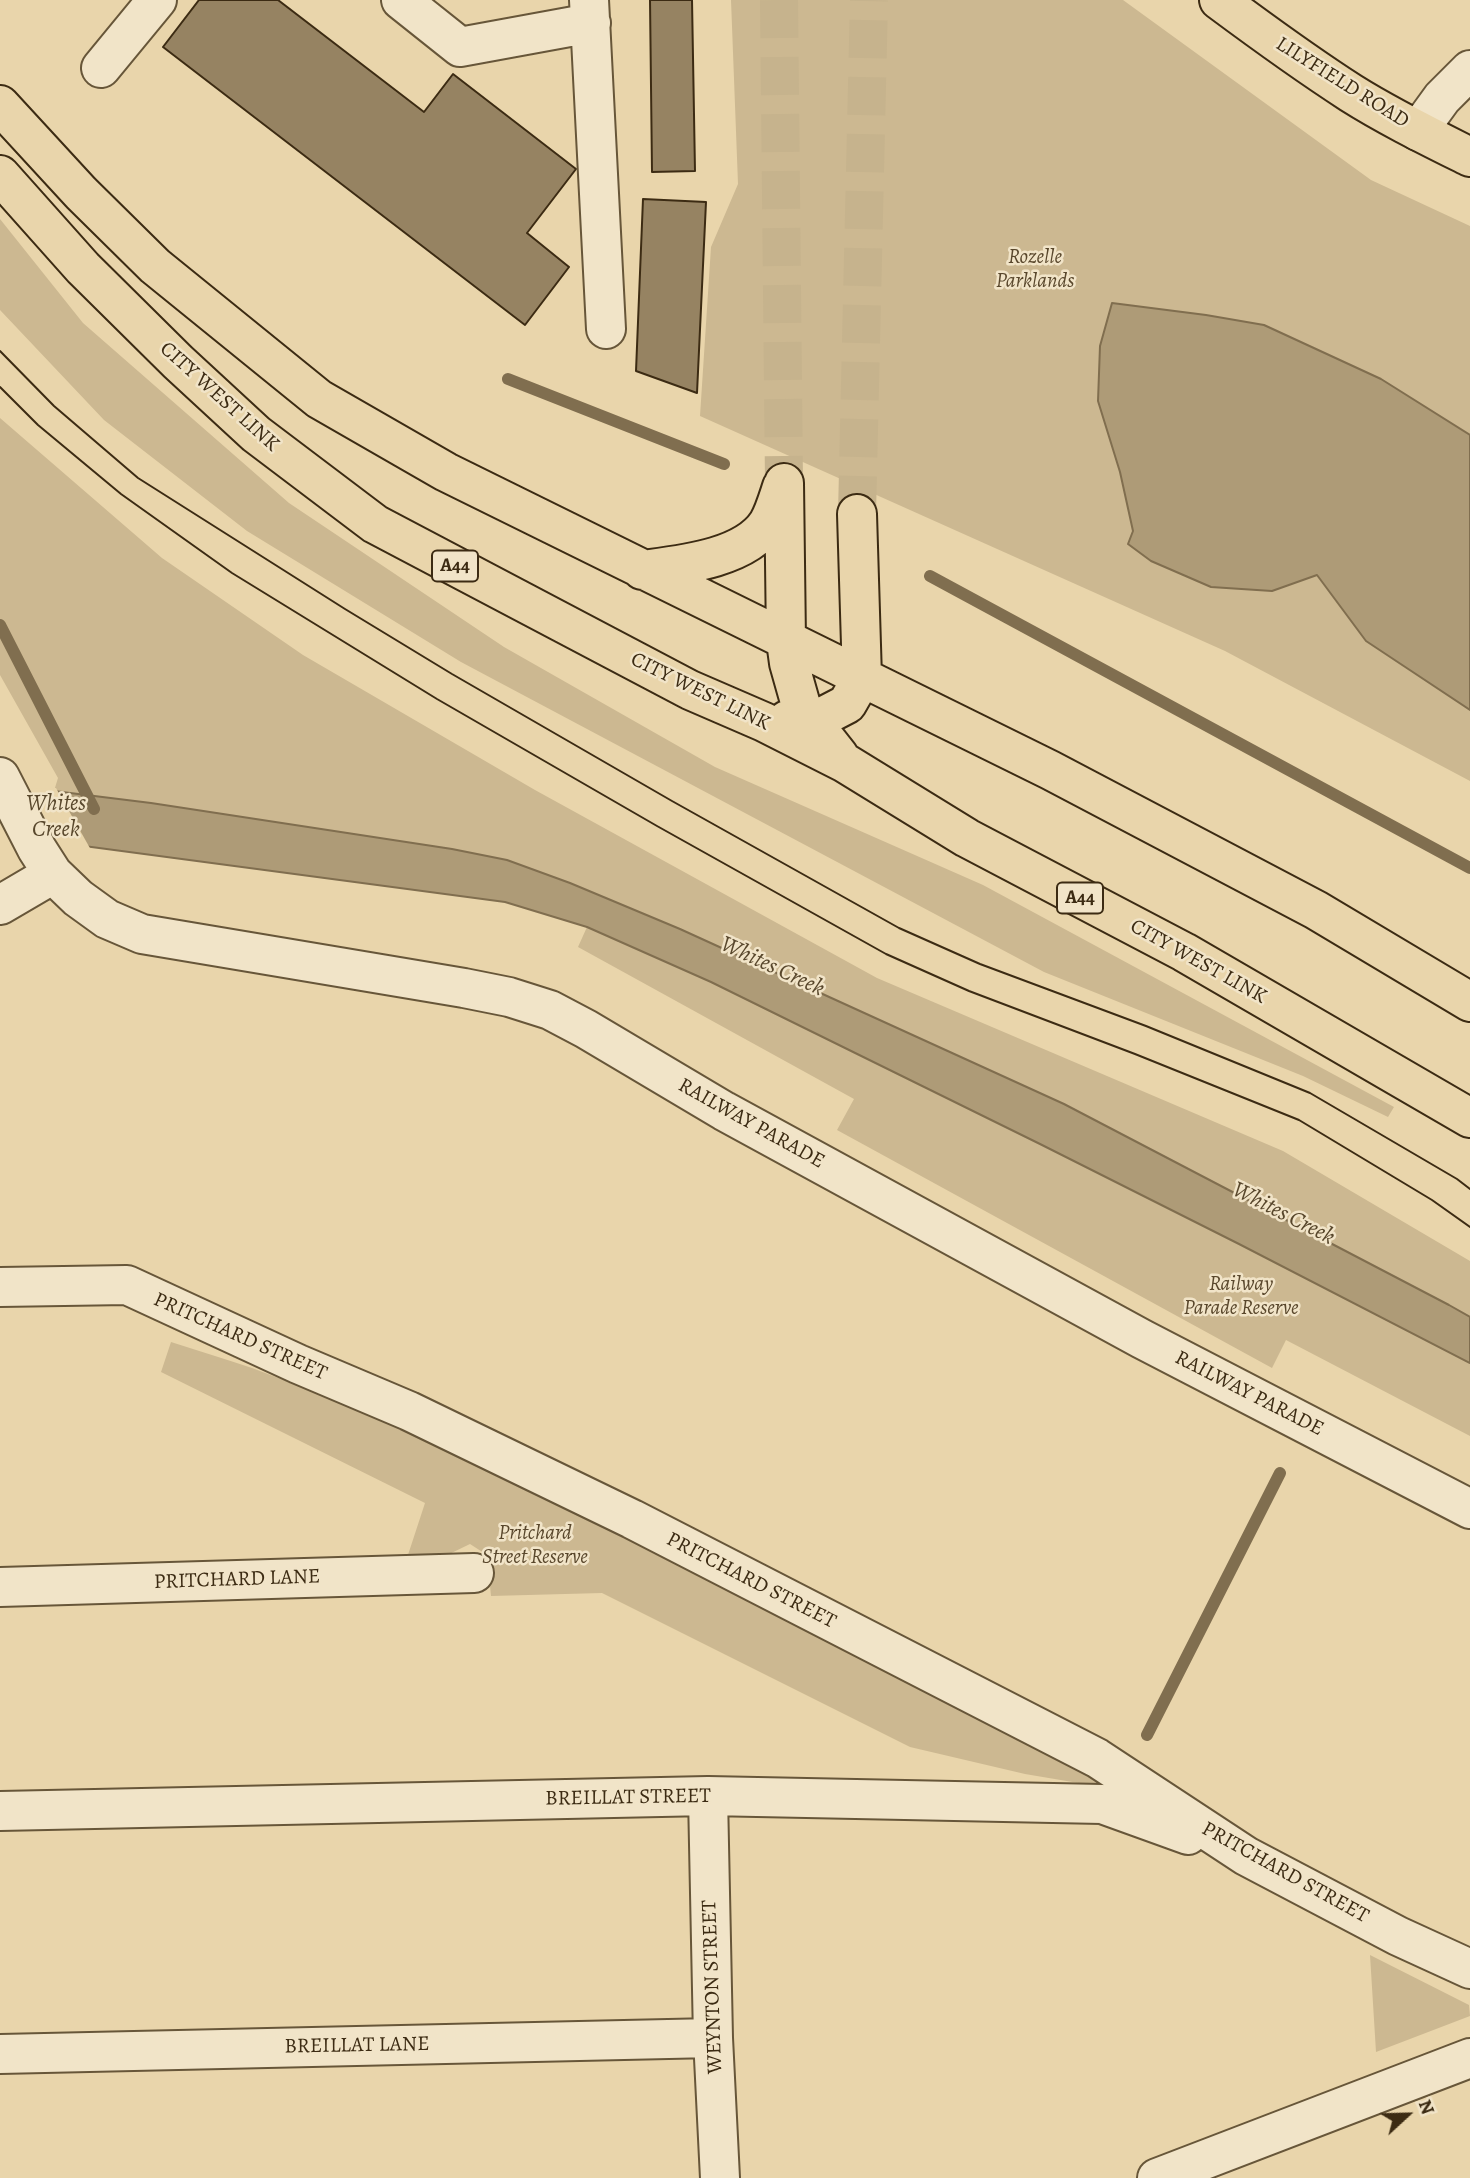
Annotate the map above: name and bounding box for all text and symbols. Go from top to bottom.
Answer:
street label: LILYFIELD ROAD [1271,32,1413,134]
park label: Rozelle Parklands [996,245,1074,295]
street label: CITY WEST LINK [154,337,284,457]
road number: A44 [432,551,478,582]
street label: CITY WEST LINK [626,647,774,737]
water label: Whites Creek [26,790,86,844]
road number: A44 [1057,882,1103,914]
street label: CITY WEST LINK [1125,914,1271,1010]
water label: Whites Creek [716,931,828,1003]
street label: RAILWAY PARADE [673,1073,829,1175]
water label: Whites Creek [1227,1176,1339,1252]
park label: Railway Parade Reserve [1184,1272,1298,1322]
street label: PRITCHARD STREET [149,1287,331,1387]
street label: RAILWAY PARADE [1170,1346,1328,1442]
park label: Pritchard Street Reserve [482,1521,588,1571]
street label: PRITCHARD STREET [662,1527,840,1635]
street label: PRITCHARD LANE [153,1565,321,1595]
street label: BREILLAT STREET [545,1784,711,1812]
street label: PRITCHARD STREET [1197,1817,1373,1929]
street label: WEYNTON STREET [697,1900,729,2074]
street label: BREILLAT LANE [284,2032,430,2060]
north arrow [1372,2080,1442,2150]
text: N [1412,2096,1441,2118]

